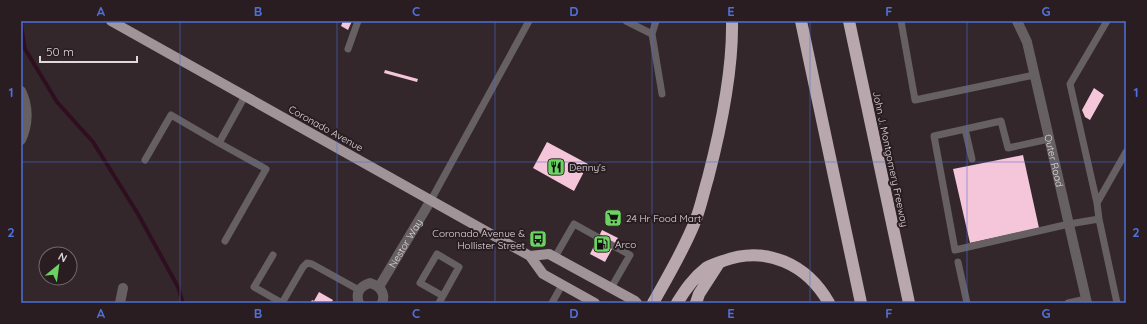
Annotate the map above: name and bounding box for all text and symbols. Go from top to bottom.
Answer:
text: A [97,3,106,19]
text: B [254,3,262,19]
text: C [412,3,420,19]
text: D [569,3,579,19]
text: E [727,3,735,19]
text: F [885,3,893,19]
text: G [1041,3,1051,19]
scale bar [40,38,137,64]
text: 50 m [46,44,74,59]
text: 1 [8,84,14,100]
text: 1 [1133,84,1139,100]
street label: John J. Montgomery Freeway [870,90,911,228]
street label: Coronado Avenue [286,103,366,154]
street label: Outer Road [1041,133,1066,188]
restaurant icon: Denny's [546,157,566,177]
place label: Denny's [569,161,606,174]
supermarket icon: 24 Hr Food Mart [603,208,623,228]
place label: 24 Hr Food Mart [626,212,702,225]
street label: Nestor Way [386,217,425,270]
text: 2 [7,224,15,240]
text: 2 [1132,224,1140,240]
place label: Coronado Avenue & Hollister Street [432,227,526,252]
bus stop icon: Coronado Avenue & Hollister Street [528,229,548,249]
fuel station icon: Arco [592,234,612,254]
place label: Arco [615,238,636,251]
north arrow [38,246,78,286]
text: N [56,249,70,265]
text: A [97,305,106,321]
text: B [254,305,262,321]
text: C [412,305,420,321]
text: D [569,305,579,321]
text: E [727,305,735,321]
text: F [885,305,893,321]
text: G [1041,305,1051,321]

